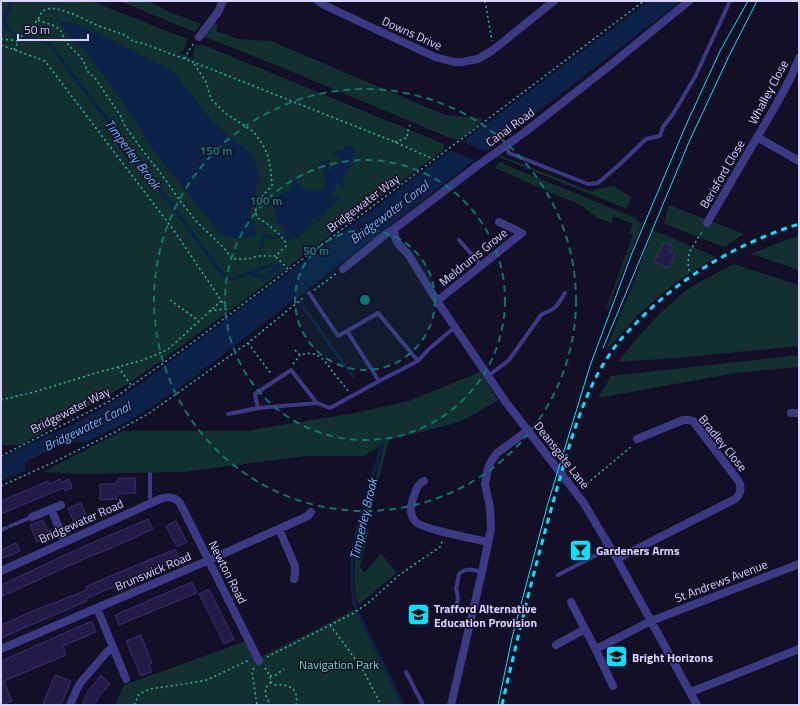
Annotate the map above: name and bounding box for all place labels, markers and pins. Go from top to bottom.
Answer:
centre of rings [358,293,372,307]
bar icon: Gardeners Arms [567,537,593,563]
place label: Gardeners Arms [596,541,680,560]
place label: Trafford Alternative Education Provision [434,599,537,632]
school or university icon: Trafford Alternative Education Provision [406,602,432,628]
school or university icon: Bright Horizons [603,644,629,670]
place label: Bright Horizons [632,648,713,667]

